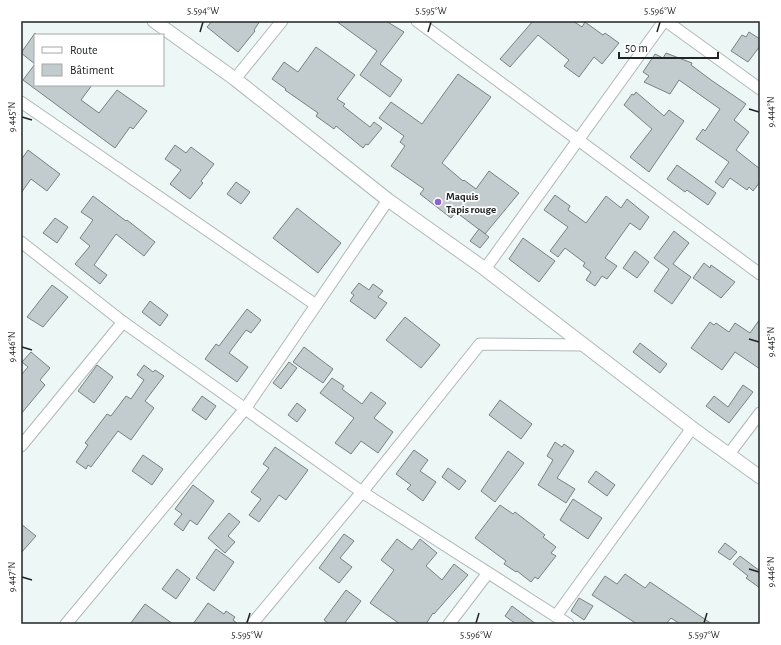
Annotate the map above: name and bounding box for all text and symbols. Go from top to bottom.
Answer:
text: 5.594°W [187,6,219,16]
text: 5.595°W [415,6,447,16]
text: 5.596°W [644,6,676,16]
legend [34,34,164,86]
scale bar [619,34,718,60]
text: 50 m [625,42,648,54]
text: Route [70,44,97,56]
text: Bâtiment [70,64,114,76]
text: 9.444°N [766,96,776,128]
text: 9.445°N [7,102,17,132]
place label: Maquis Tapis rouge [446,191,496,215]
marker: Maquis Tapis rouge [433,197,443,207]
text: 9.445°N [766,327,776,357]
text: 9.446°N [7,331,17,363]
text: 9.446°N [766,556,776,588]
text: 9.447°N [7,562,17,592]
text: 5.595°W [231,630,263,640]
text: 5.596°W [460,630,492,640]
text: 5.597°W [688,630,720,640]

